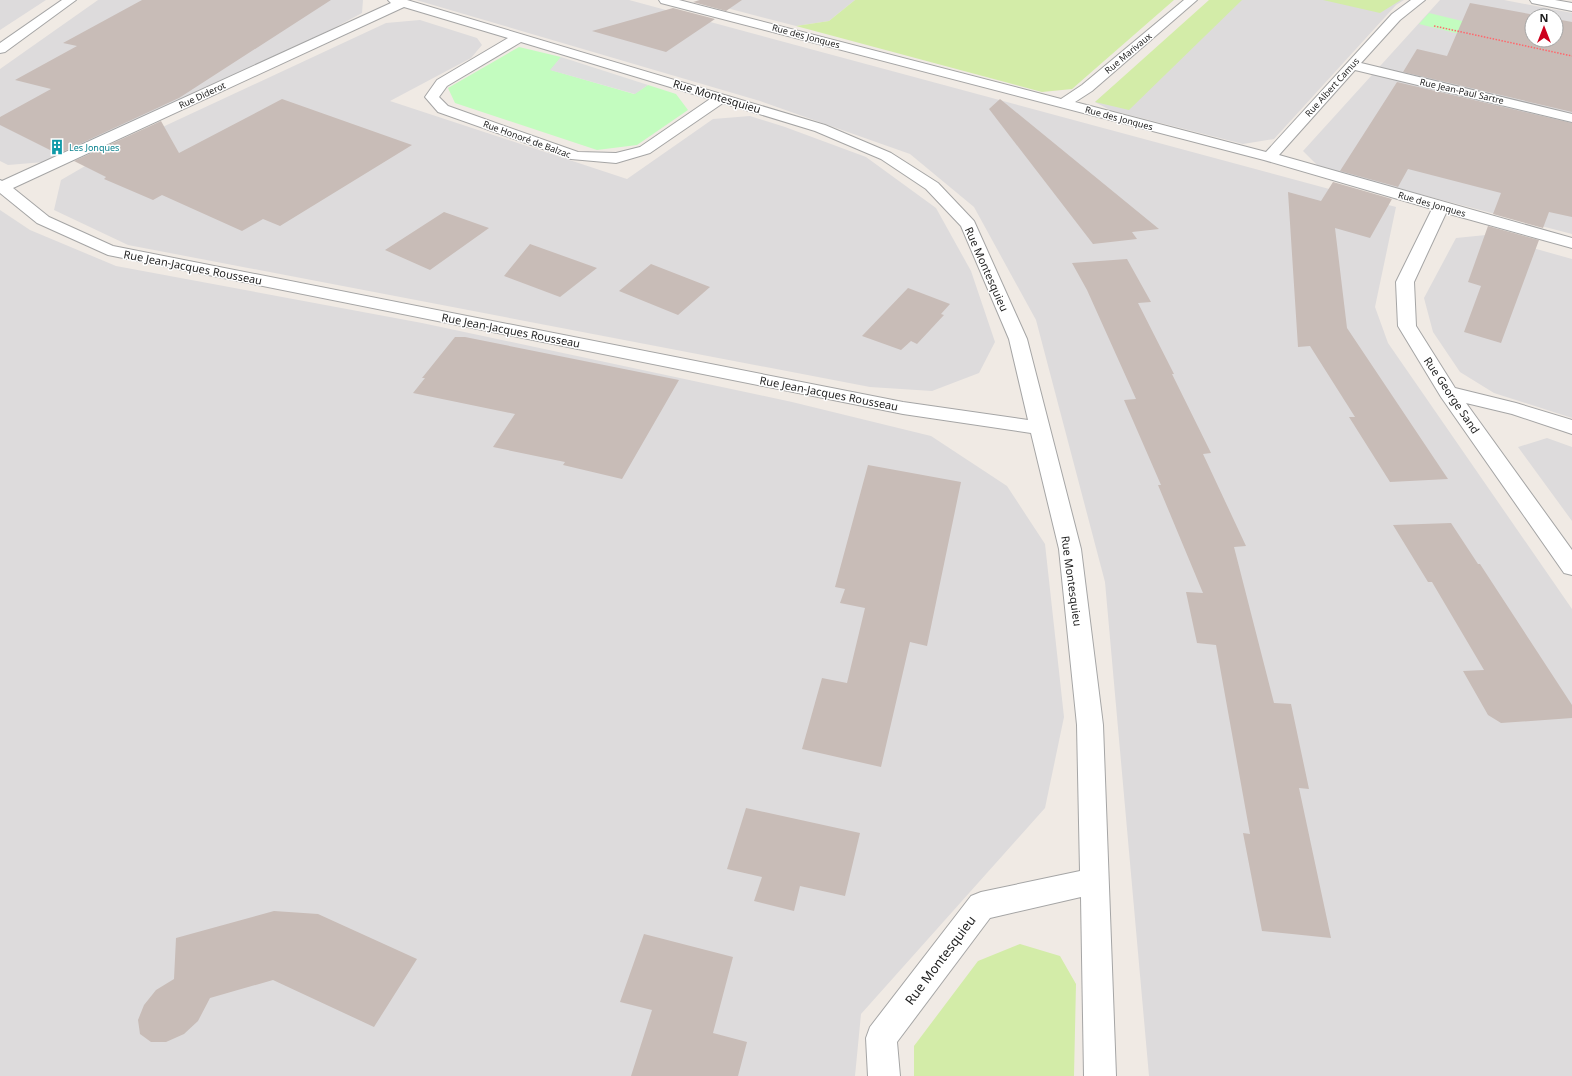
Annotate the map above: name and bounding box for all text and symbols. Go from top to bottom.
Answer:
north arrow [1524,8,1564,48]
text: N [1540,10,1548,25]
street label: Rue des Jonques [771,21,841,51]
street label: Rue Marivaux [1102,29,1154,77]
street label: Rue Albert Camus [1302,55,1362,119]
street label: Rue Jean-Paul Sartre [1419,75,1505,107]
street label: Rue Montesquieu [671,76,763,116]
street label: Rue Diderot [176,78,228,112]
street label: Rue des Jonques [1084,103,1154,133]
street label: Rue Honoré de Balzac [481,117,573,161]
building icon: Les Jonques [48,138,66,156]
place label: Les Jonques [69,141,119,154]
street label: Rue des Jonques [1397,188,1467,220]
street label: Rue Montesquieu [962,224,1012,314]
street label: Rue Jean-Jacques Rousseau [122,246,264,288]
street label: Rue Jean-Jacques Rousseau [440,309,582,351]
street label: Rue George Sand [1421,354,1483,436]
street label: Rue Jean-Jacques Rousseau [758,372,900,414]
street label: Rue Montesquieu [1058,535,1086,627]
street label: Rue Montesquieu [900,912,980,1008]

